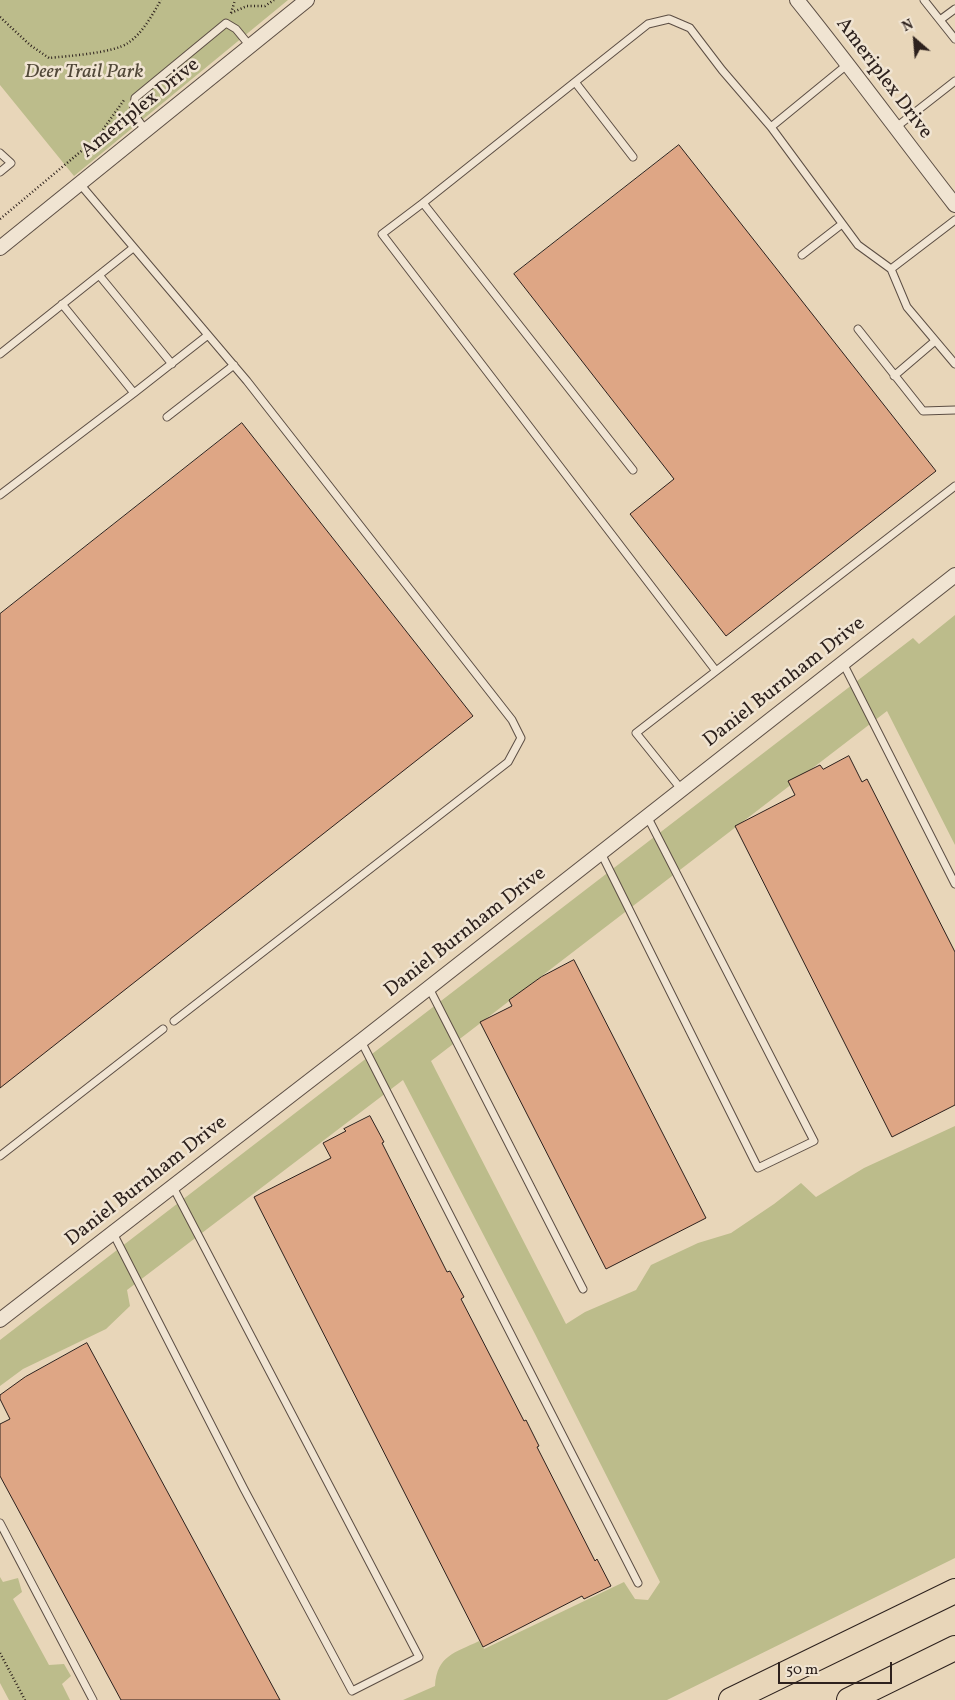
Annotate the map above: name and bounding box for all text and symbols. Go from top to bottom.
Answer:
street label: Ameriplex Drive [830,14,936,144]
north arrow [890,15,940,65]
text: N [899,15,917,37]
street label: Ameriplex Drive [77,54,205,164]
park label: Deer Trail Park [25,61,143,85]
street label: Daniel Burnham Drive [699,612,871,754]
street label: Daniel Burnham Drive [380,862,552,1004]
street label: Daniel Burnham Drive [61,1111,233,1253]
scale bar [780,1652,894,1684]
text: 50 m [786,1660,818,1681]

